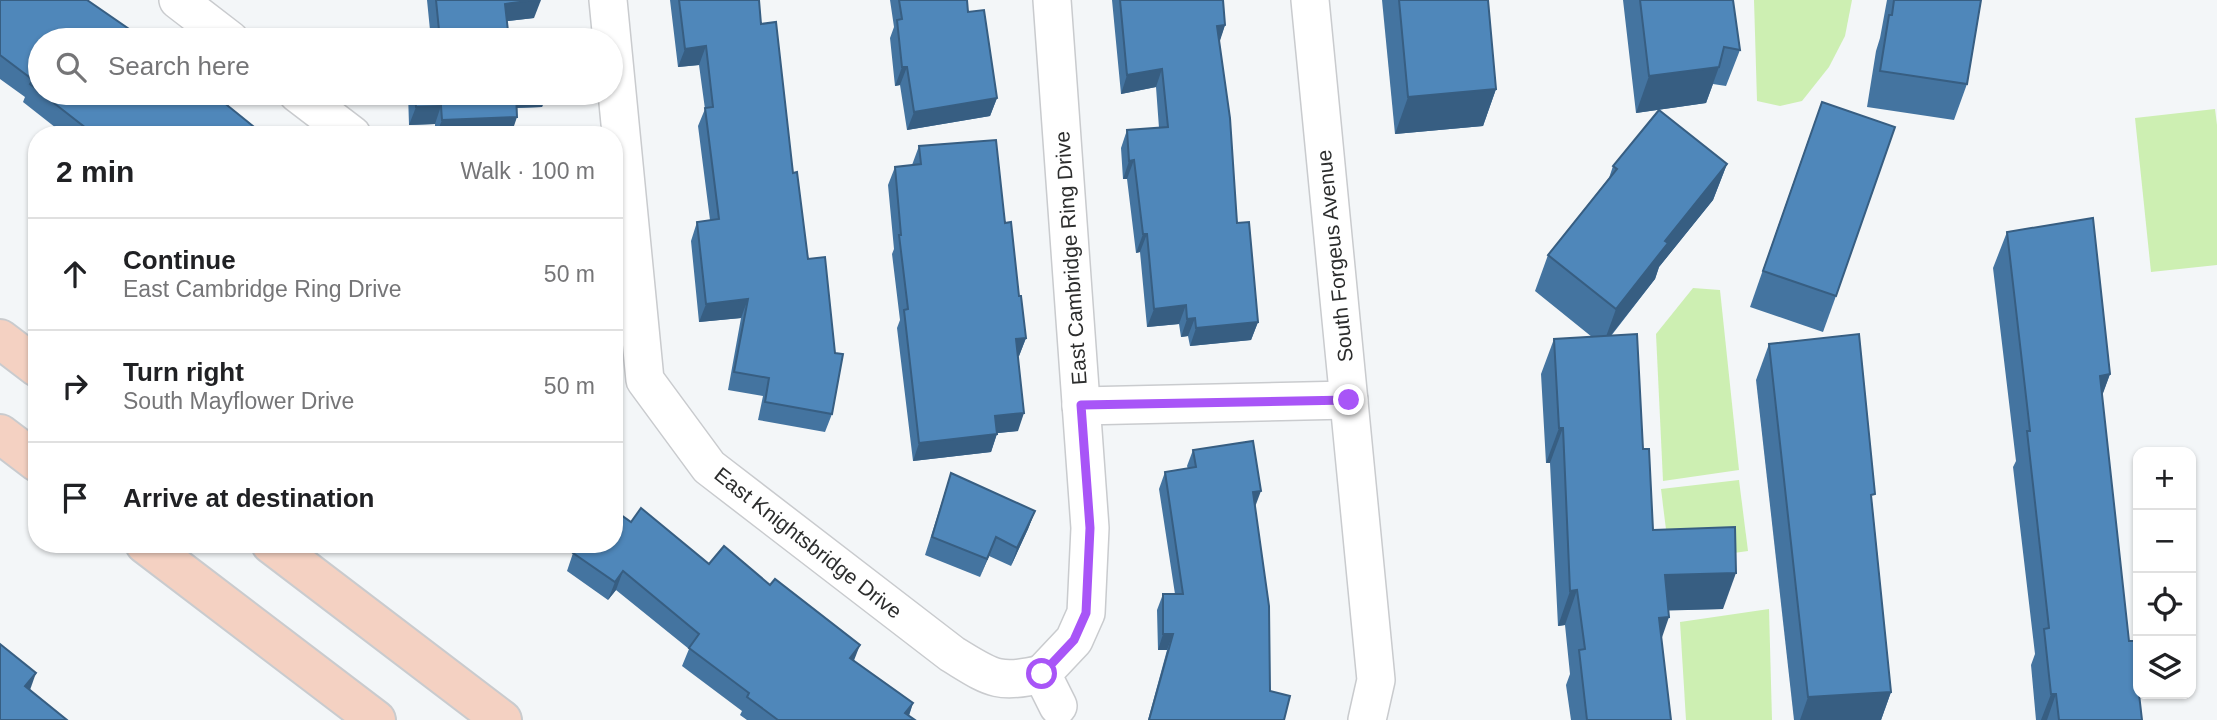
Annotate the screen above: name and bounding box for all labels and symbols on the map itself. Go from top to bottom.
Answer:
street label: East Cambridge Ring Drive [1050,130,1091,386]
street label: South Forgeus Avenue [1312,149,1357,363]
route end [1333,384,1364,415]
street label: East Knightsbridge Drive [710,462,906,623]
route start [1026,658,1057,689]

